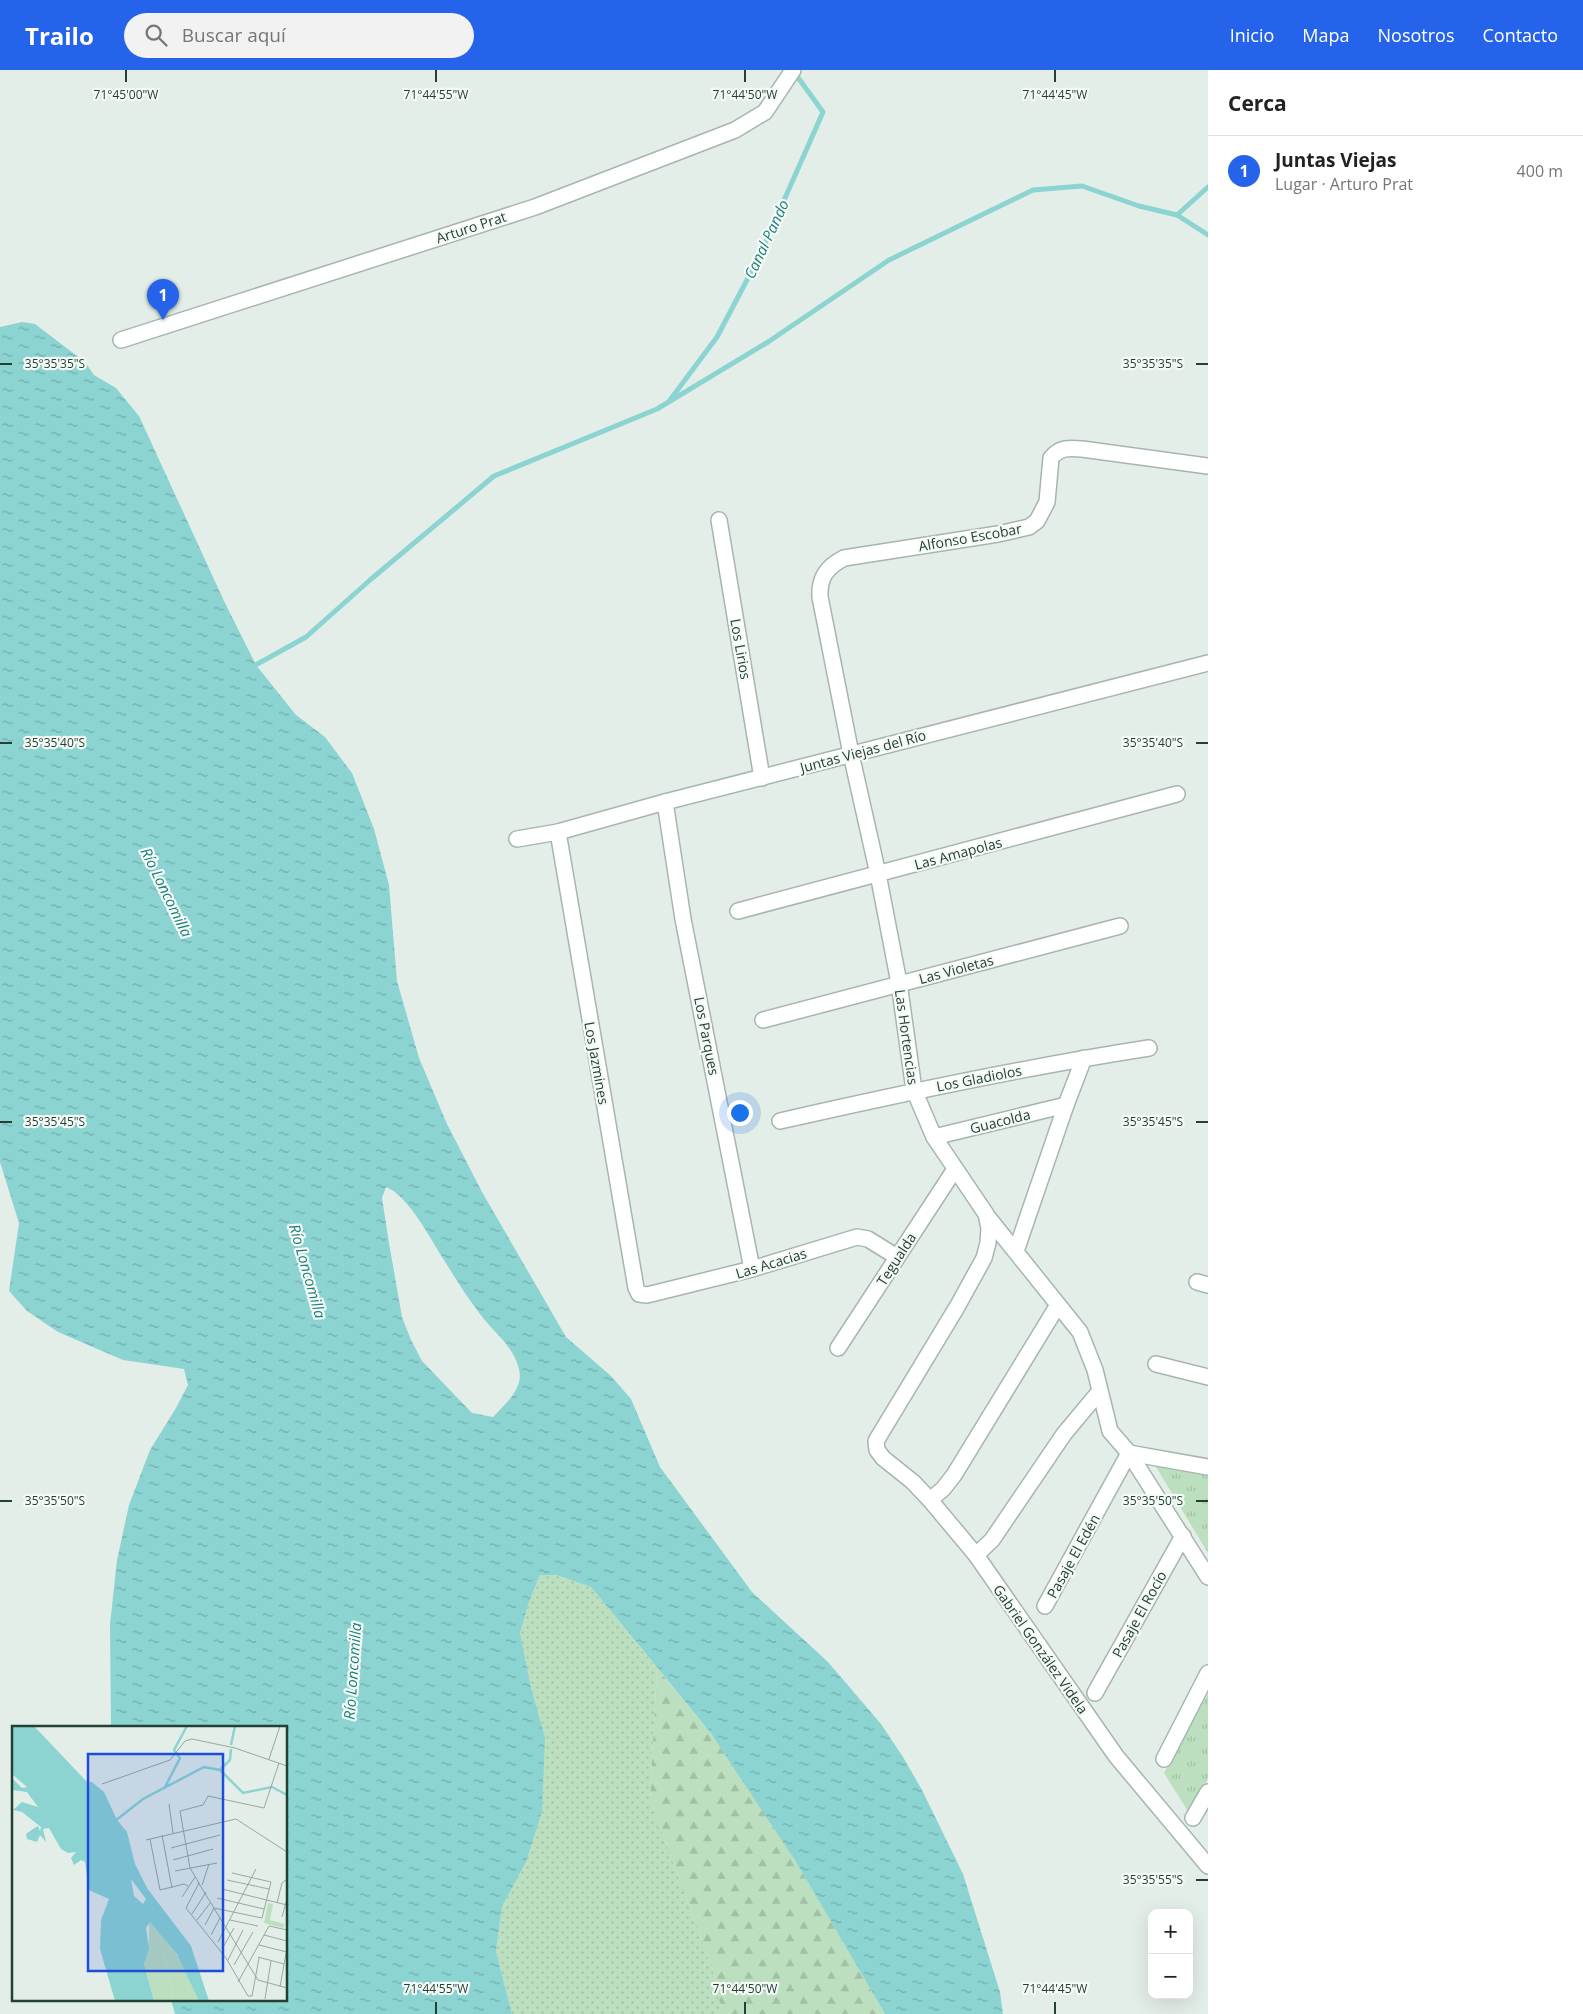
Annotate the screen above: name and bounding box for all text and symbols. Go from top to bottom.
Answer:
search box [124,13,474,58]
text: Trailo [25,19,94,52]
icon: search [142,21,170,49]
text: Buscar aquí [182,22,286,48]
text: Inicio [1230,23,1274,47]
text: Mapa [1302,23,1350,47]
text: Nosotros [1378,23,1455,47]
text: Contacto [1483,23,1558,47]
text: 71°45'00"W [94,86,158,103]
text: 71°44'55"W [404,86,468,103]
text: 71°44'50"W [713,86,777,103]
text: 71°44'45"W [1023,86,1087,103]
text: Cerca [1228,89,1287,117]
text: Juntas Viejas [1275,147,1396,173]
text: 1 [1239,160,1249,182]
text: 400 m [1517,160,1563,182]
text: Lugar · Arturo Prat [1275,173,1413,195]
water label: Canal Pando [739,196,793,282]
street label: Arturo Prat [433,207,509,247]
pin: 1 [147,279,179,320]
text: 35°35'35"S [25,355,85,372]
text: 35°35'35"S [1123,355,1183,372]
street label: Alfonso Escobar [917,519,1023,555]
street label: Los Lirios [726,617,756,681]
street label: Juntas Viejas del Río [796,725,928,777]
text: 35°35'40"S [25,734,85,751]
text: 35°35'40"S [1123,734,1183,751]
street label: Las Amapolas [912,832,1004,874]
water label: Río Loncomilla [137,844,198,940]
street label: Las Violetas [917,950,996,988]
street label: Las Hortencias [891,988,923,1086]
street label: Los Parques [690,995,724,1077]
street label: Los Jazmines [580,1020,614,1106]
street label: Los Gladiolos [935,1060,1024,1096]
your location [727,1100,753,1126]
street label: Guacolda [968,1104,1032,1138]
text: 35°35'45"S [25,1113,85,1130]
text: 35°35'45"S [1123,1113,1183,1130]
water label: Río Loncomilla [285,1222,331,1321]
street label: Tegualda [872,1229,920,1289]
street label: Las Acacias [733,1243,809,1283]
text: 35°35'50"S [25,1492,85,1509]
text: 35°35'50"S [1123,1492,1183,1509]
street label: Pasaje El Edén [1042,1511,1104,1601]
street label: Pasaje El Rocío [1107,1567,1171,1661]
street label: Gabriel González Videla [989,1581,1093,1717]
water label: Río Loncomilla [339,1621,365,1720]
inset map [12,1726,288,2002]
text: 35°35'55"S [1123,1871,1183,1888]
map controls [1148,1909,1193,1999]
button: + [1148,1909,1193,1954]
button: − [1148,1954,1193,1999]
text: 71°44'55"W [404,1980,468,1997]
text: 71°44'50"W [713,1980,777,1997]
text: 71°44'45"W [1023,1980,1087,1997]

